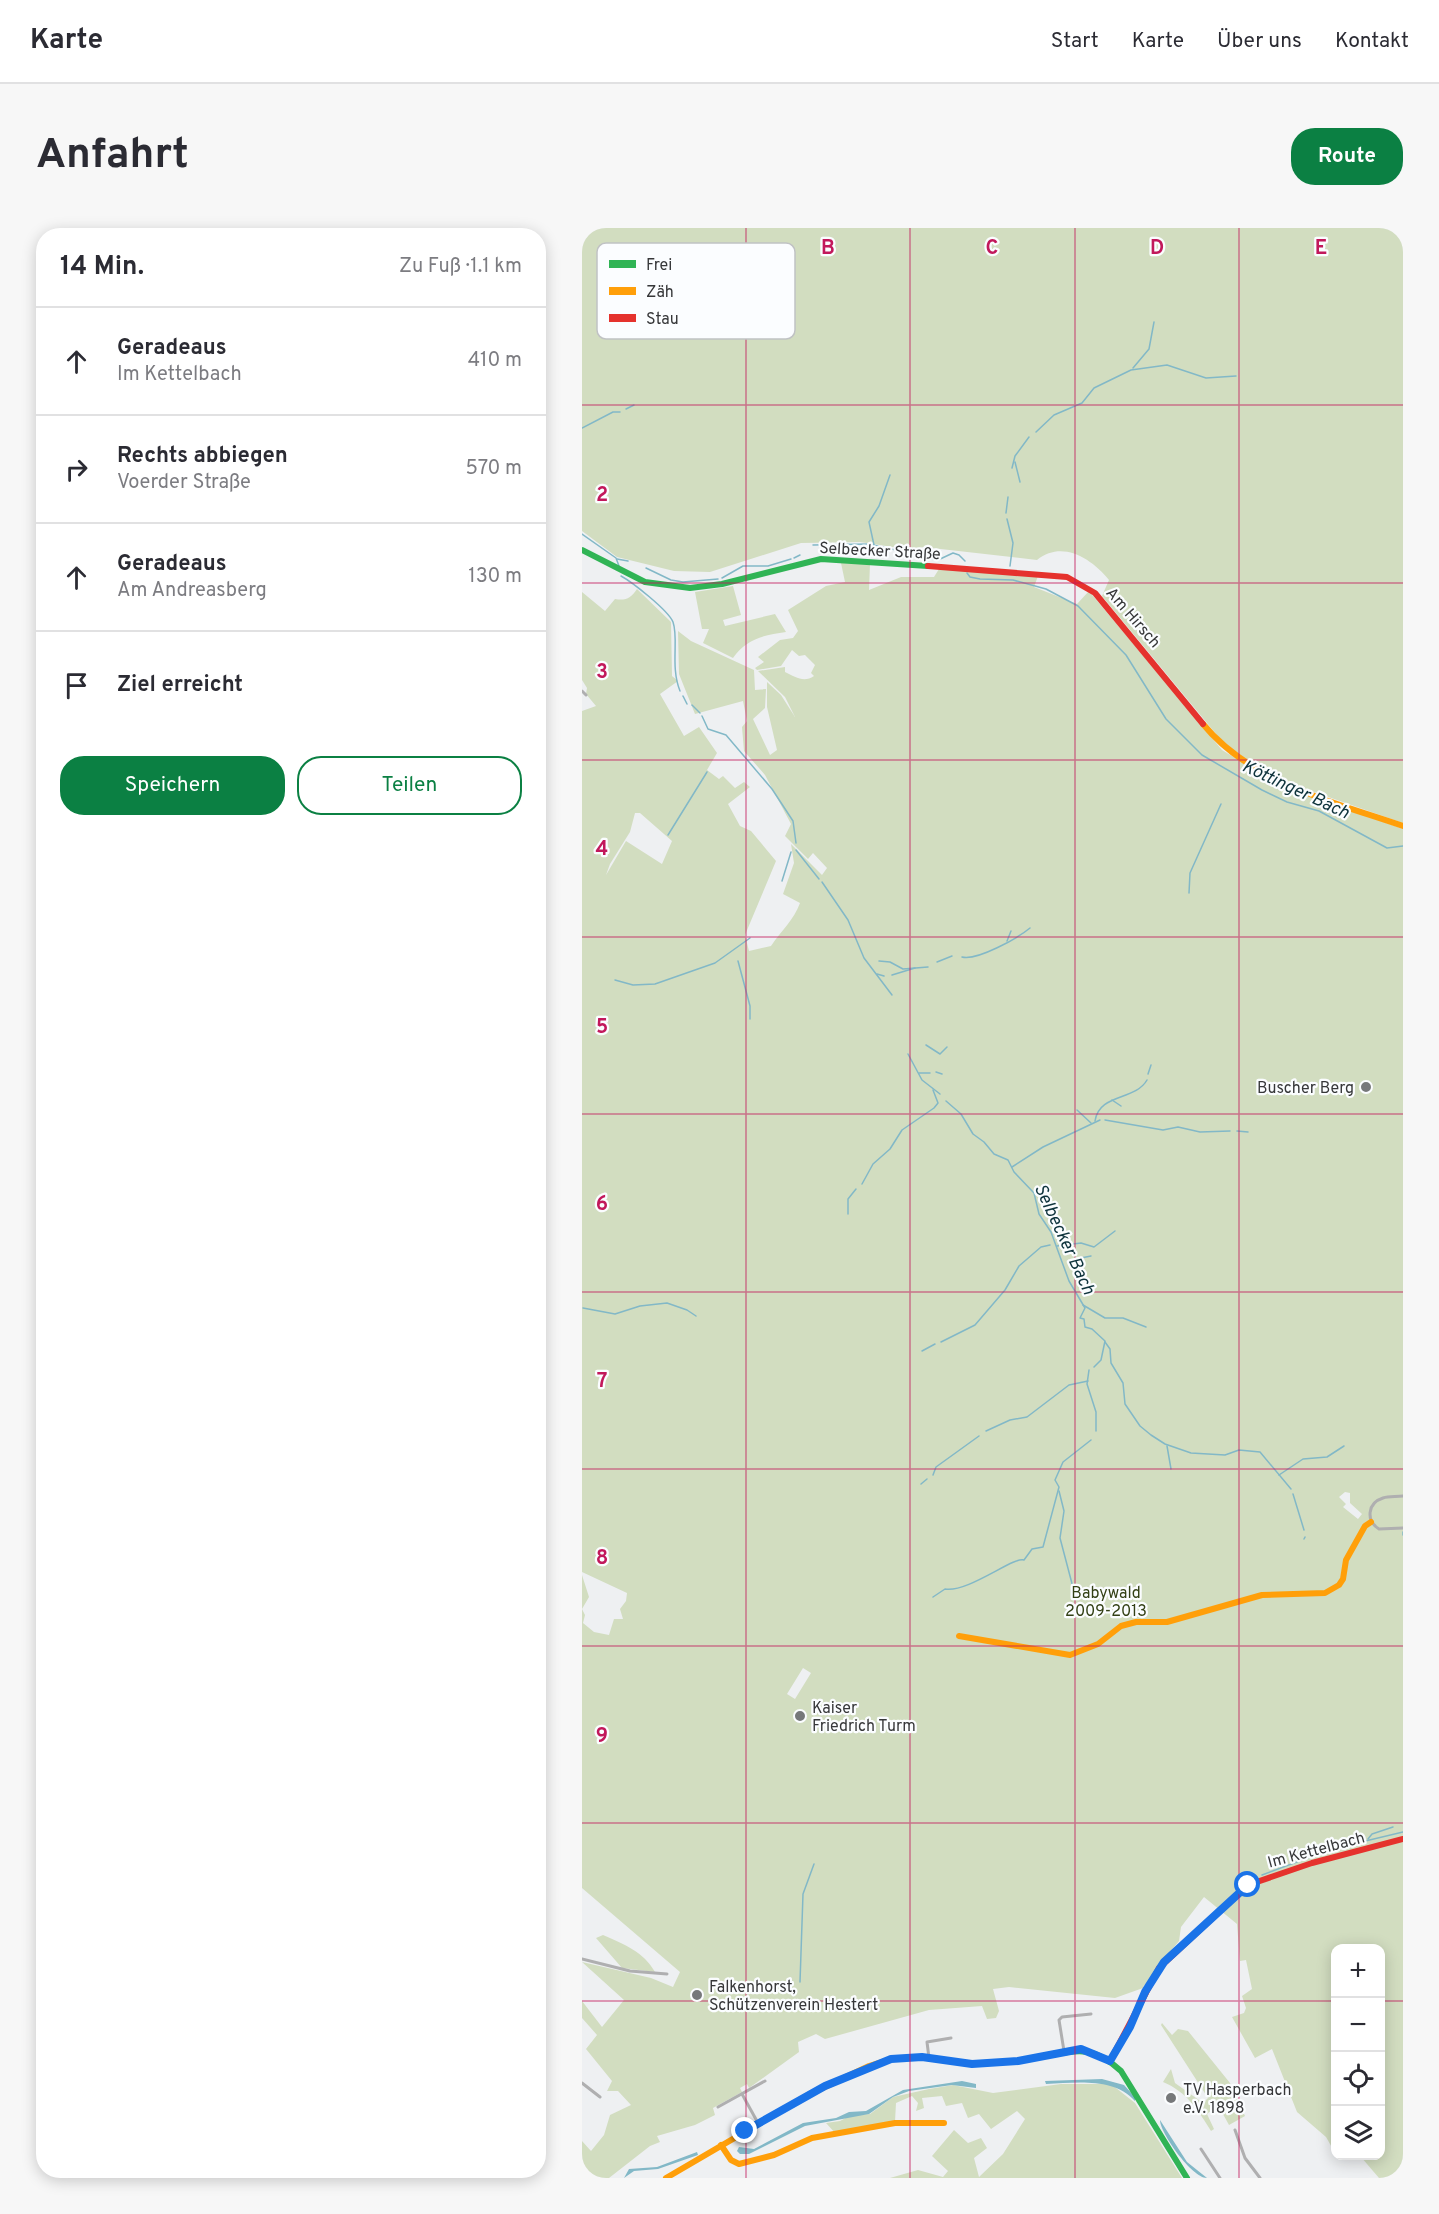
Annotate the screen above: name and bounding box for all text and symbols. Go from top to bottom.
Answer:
text: Karte [30,23,103,59]
text: Start [1051,28,1099,55]
text: Karte [1132,28,1184,55]
text: Über uns [1217,28,1302,55]
text: Kontakt [1335,28,1409,55]
button: Route [1291,128,1403,185]
text: Anfahrt [36,130,189,183]
text: B [821,236,835,262]
text: C [986,236,998,262]
text: D [1150,236,1164,262]
text: E [1315,236,1327,262]
legend [597,243,795,339]
text: 14 Min. [60,251,144,284]
text: Zu Fuß · 1.1 km [399,254,522,280]
text: Frei [646,256,672,276]
text: Zäh [646,283,674,303]
text: Stau [646,310,679,330]
text: Geradeaus [117,335,227,362]
icon: ahead [60,345,93,378]
text: 410 m [468,348,522,374]
text: Im Kettelbach [117,362,242,388]
text: Rechts abbiegen [117,443,288,470]
icon: right [60,453,93,486]
text: 570 m [465,456,522,482]
text: Voerder Straße [117,470,251,496]
text: 2 [596,483,608,509]
street label: Selbecker Straße [819,539,941,565]
text: Geradeaus [117,551,227,578]
icon: ahead [60,561,93,594]
text: 130 m [468,564,522,590]
text: Am Andreasberg [117,578,267,604]
street label: Am Hirsch [1101,584,1164,653]
text: 3 [596,660,608,686]
icon: arrive [60,669,93,702]
text: Ziel erreicht [117,672,243,699]
water label: Köttinger Bach [1238,755,1353,825]
button: Speichern [60,756,285,815]
button: Teilen [297,756,522,815]
text: 4 [596,837,608,863]
text: 5 [596,1015,608,1041]
place label: Buscher Berg [1257,1079,1354,1099]
marker: Buscher Berg [1359,1080,1373,1094]
water label: Selbecker Bach [1028,1180,1099,1299]
text: 6 [596,1192,608,1218]
text: 7 [597,1369,607,1395]
text: 8 [596,1546,608,1572]
park label: Babywald 2009-2013 [1065,1584,1147,1622]
place label: Kaiser Friedrich Turm [812,1699,916,1737]
marker: Kaiser Friedrich Turm [793,1709,807,1723]
text: 9 [596,1724,608,1750]
street label: Im Kettelbach [1266,1828,1367,1874]
route start [1234,1871,1260,1897]
map controls [1331,1944,1385,2160]
button: + [1331,1944,1385,1998]
place label: Falkenhorst, Schützenverein Hestert [709,1978,878,2016]
marker: Falkenhorst, Schützenverein Hestert [690,1988,704,2002]
button: − [1331,1998,1385,2052]
button: locate [1331,2052,1385,2106]
place label: TV Hasperbach e.V. 1898 [1183,2081,1291,2119]
marker: TV Hasperbach e.V. 1898 [1164,2091,1178,2105]
button: layers [1331,2106,1385,2160]
route end [731,2117,757,2143]

